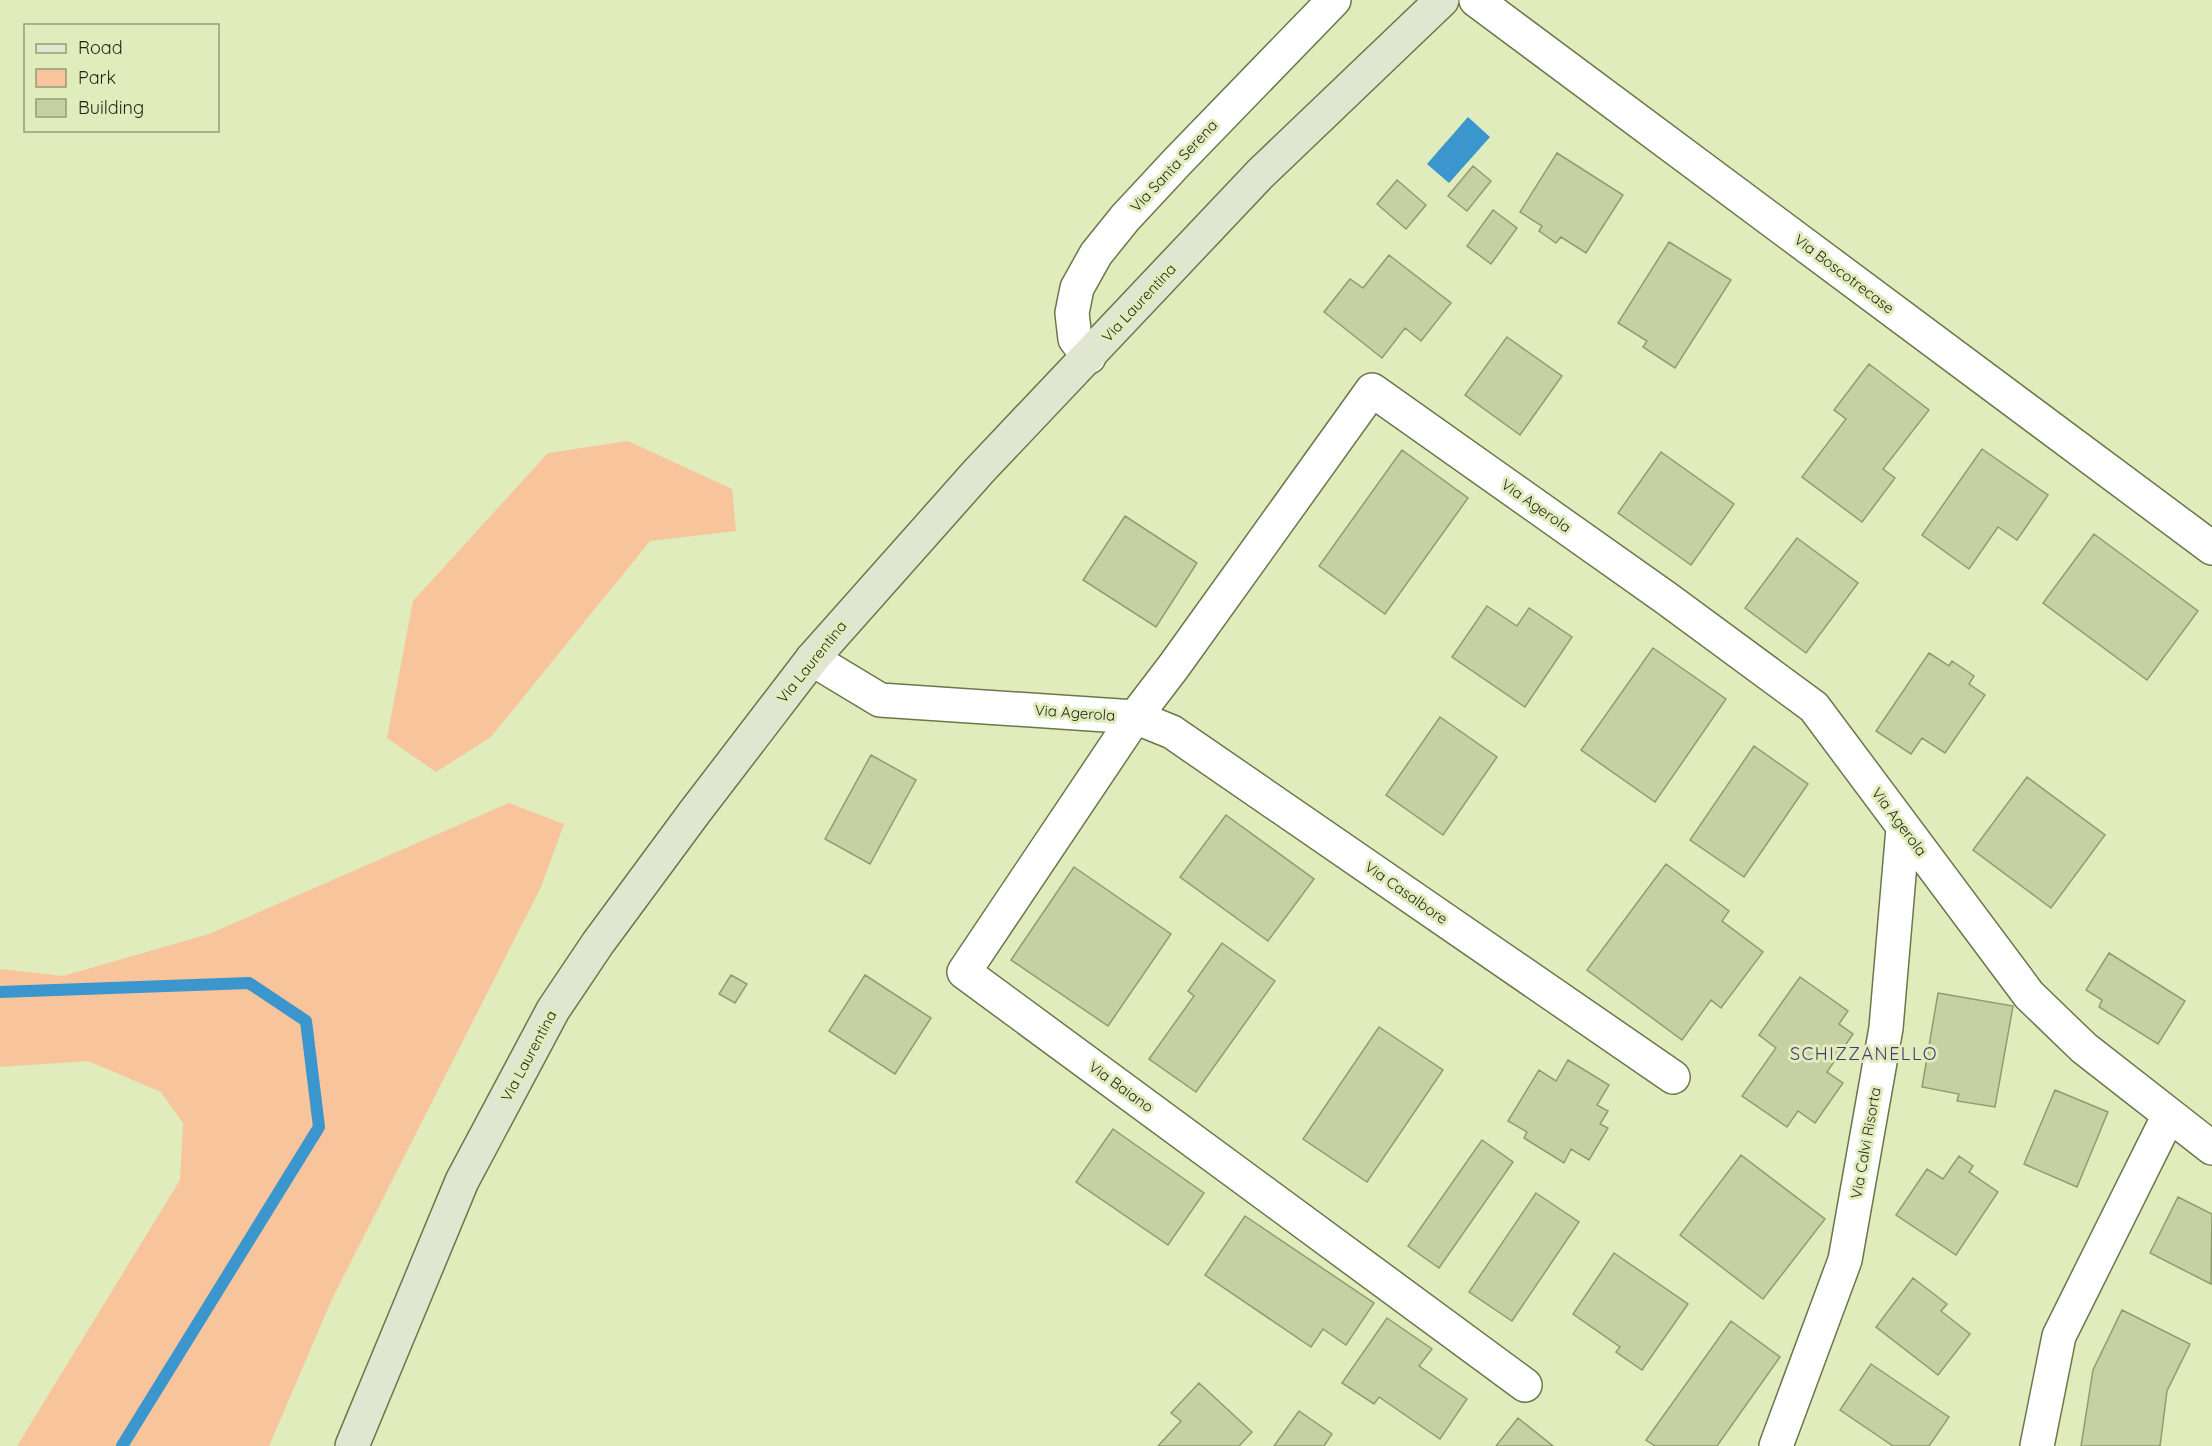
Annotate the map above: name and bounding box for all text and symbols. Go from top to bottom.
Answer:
legend [24,24,219,132]
text: Road [78,36,123,59]
text: Park [78,66,116,89]
text: Building [78,96,144,119]
street label: Via Santa Serena [1126,116,1221,216]
street label: Via Boscotrecase [1790,230,1898,317]
street label: Via Laurentina [1097,259,1180,346]
street label: Via Agerola [1498,475,1575,537]
street label: Via Laurentina [773,617,851,707]
street label: Via Agerola [1034,700,1116,725]
street label: Via Agerola [1868,784,1931,860]
street label: Via Casalbore [1361,857,1451,928]
street label: Via Laurentina [497,1007,561,1105]
district label: SCHIZZANELLO [1790,1042,1938,1065]
street label: Via Baiano [1085,1057,1157,1116]
street label: Via Calvi Risorta [1846,1086,1885,1200]

